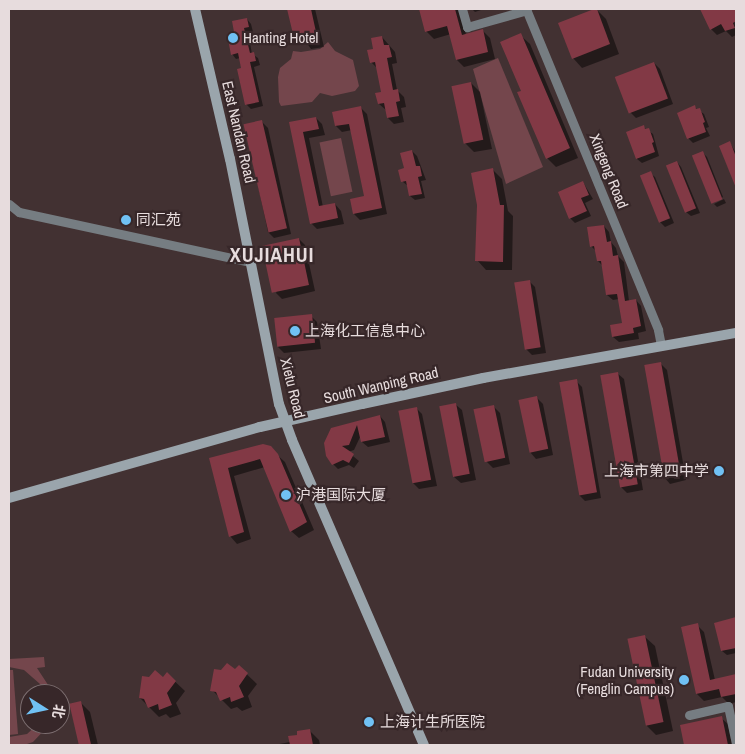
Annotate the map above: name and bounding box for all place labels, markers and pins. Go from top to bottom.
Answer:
place label: Hanting Hotel [243,29,318,47]
marker: Hanting Hotel [227,32,239,44]
place label: 同汇苑 [136,211,181,229]
marker: 同汇苑 [120,214,132,226]
place label: 上海化工信息中心 [305,322,425,340]
marker: 上海化工信息中心 [289,325,301,337]
place label: 上海市第四中学 [604,462,709,480]
marker: 上海市第四中学 [713,465,725,477]
place label: 沪港国际大厦 [296,486,386,504]
marker: 沪港国际大厦 [280,489,292,501]
place label: Fudan University (Fenglin Campus) [576,662,674,697]
marker: Fudan University (Fenglin Campus) [678,674,690,686]
place label: 上海计生所医院 [380,713,485,731]
marker: 上海计生所医院 [362,715,376,729]

